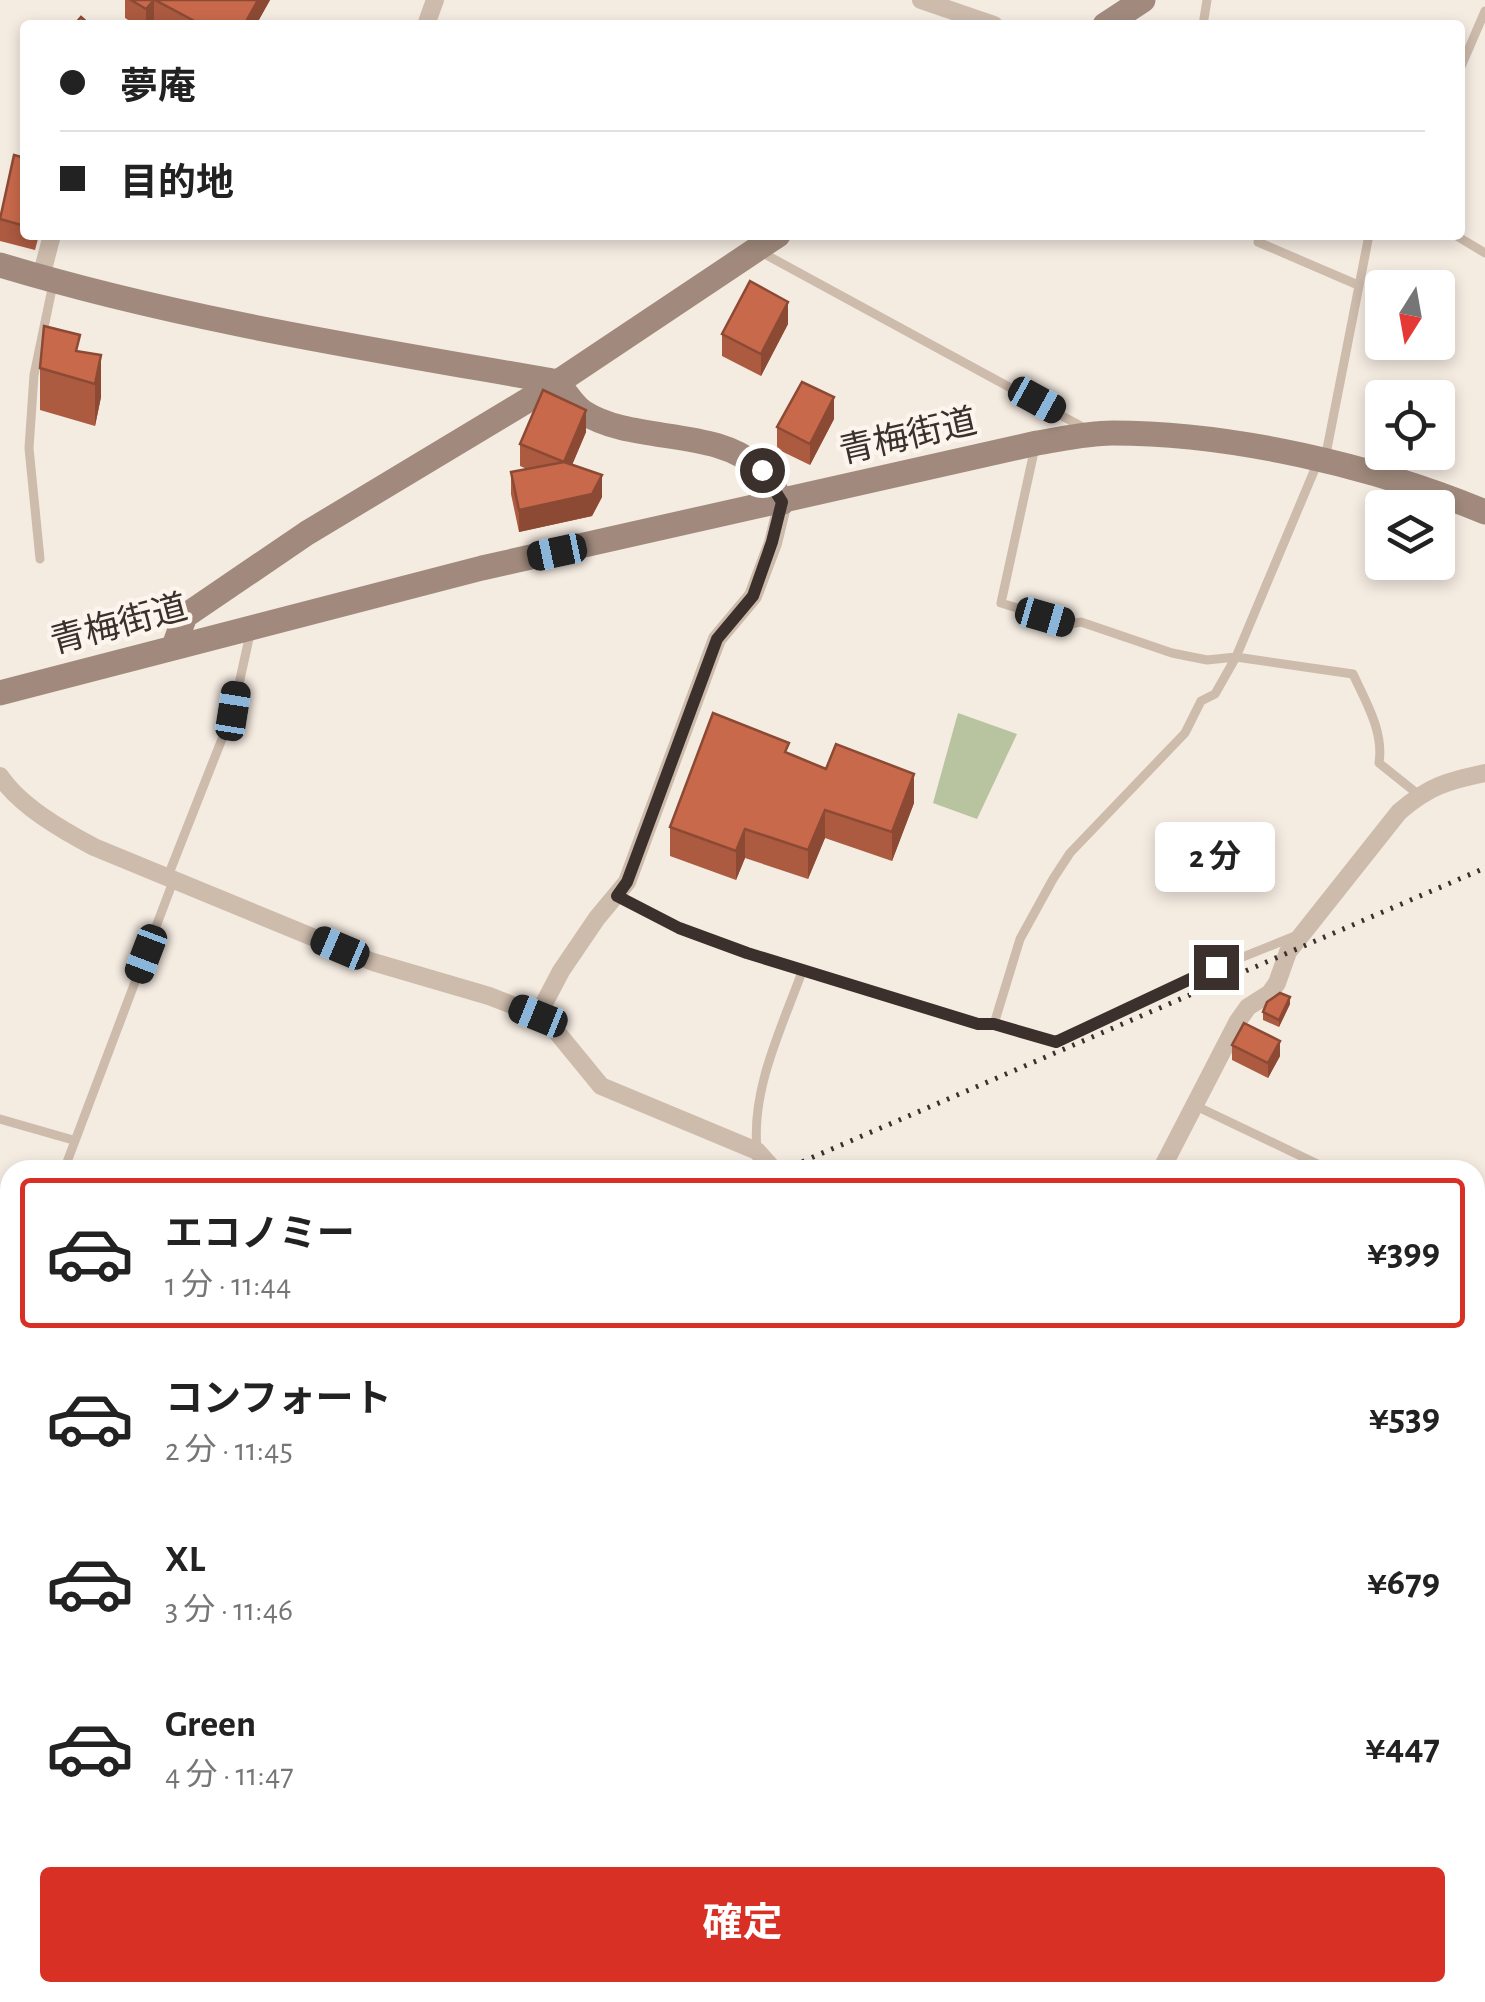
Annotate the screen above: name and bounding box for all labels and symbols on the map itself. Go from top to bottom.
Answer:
north arrow [1365,270,1455,360]
car [1003,372,1071,428]
street label: 青梅街道 [835,402,980,470]
route start [740,448,785,493]
car [525,531,589,573]
street label: 青梅街道 [46,588,191,660]
car [1012,594,1078,640]
car [213,679,253,743]
callout: 2 分 [1156,822,1276,892]
car [121,921,171,987]
car [307,922,373,974]
route end [1194,945,1239,990]
car [505,991,571,1041]

